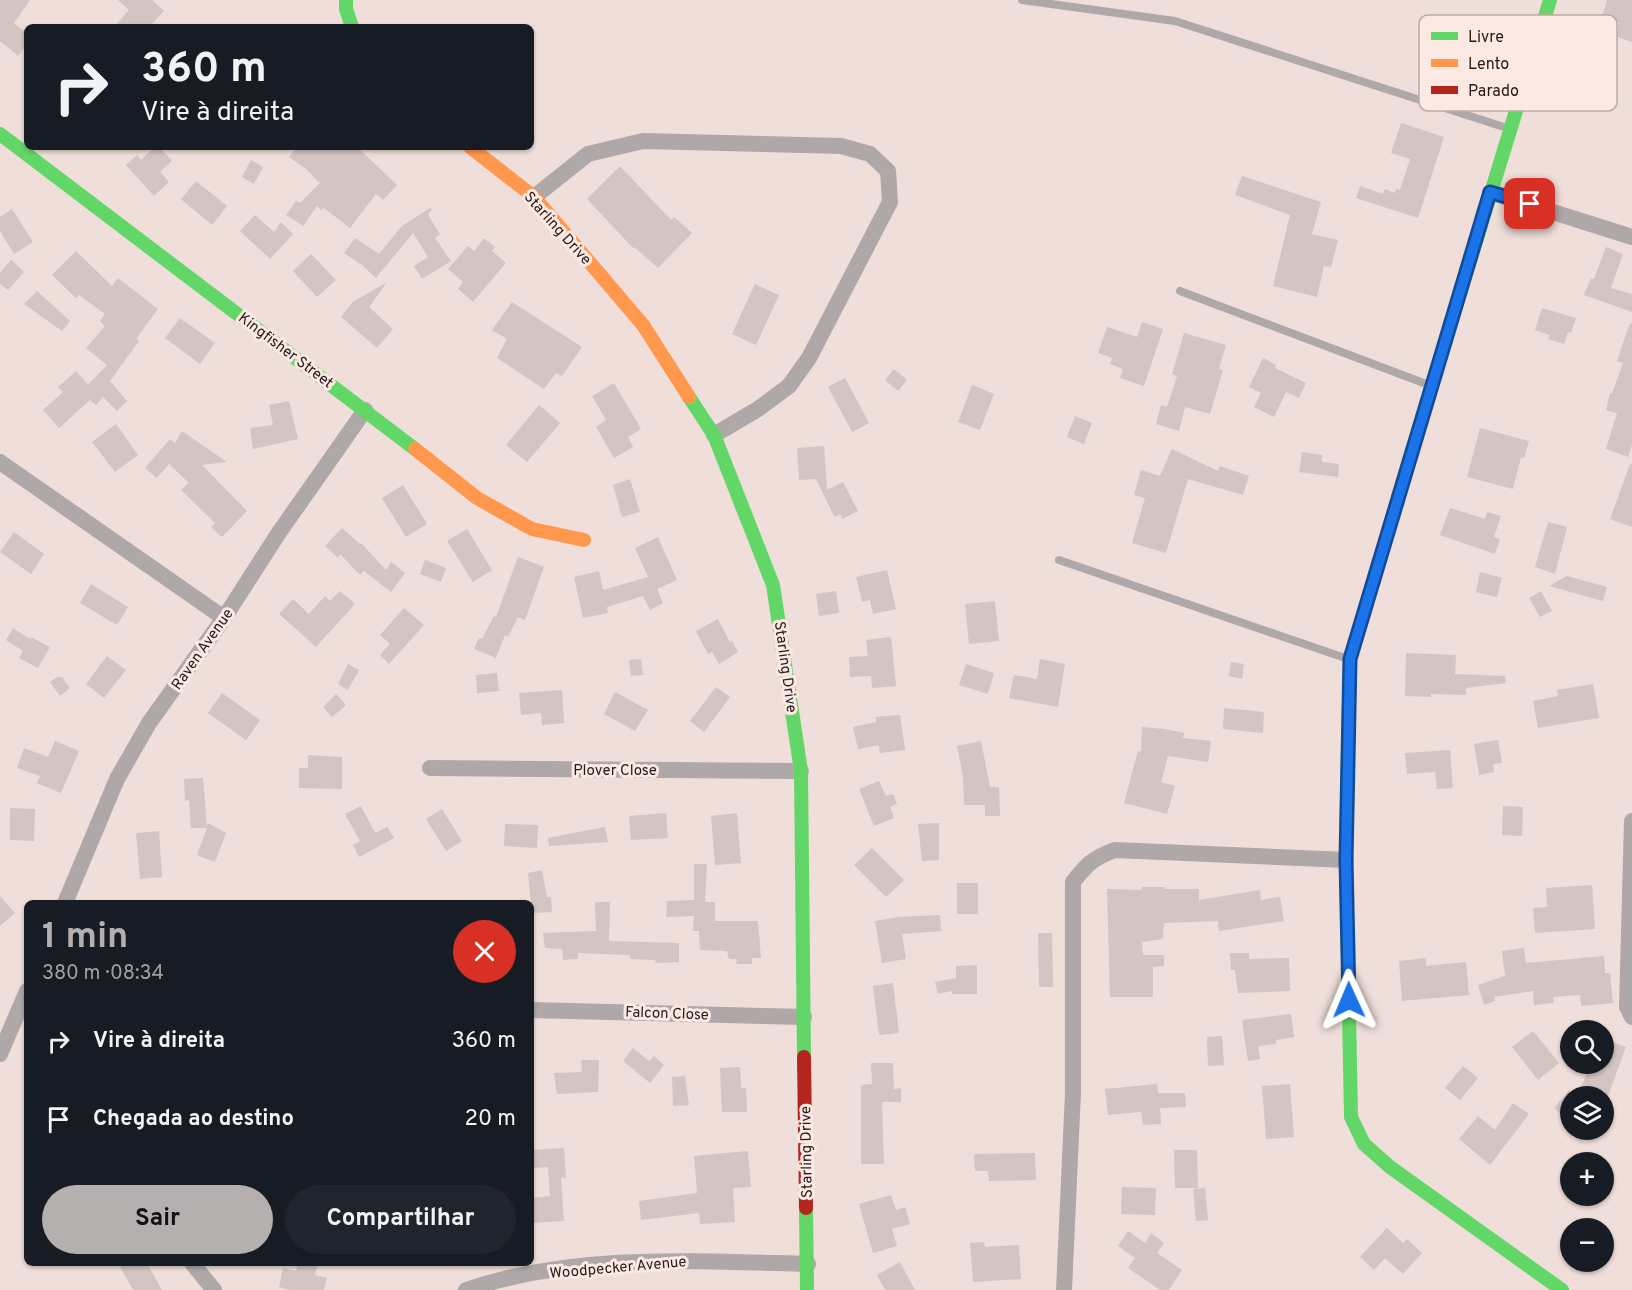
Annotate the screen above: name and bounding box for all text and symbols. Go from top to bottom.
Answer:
legend [1419,15,1617,111]
text: Livre [1468,28,1504,48]
text: 360 m [141,44,267,97]
icon: right [42,48,120,126]
text: Lento [1468,55,1509,75]
text: Parado [1468,82,1519,102]
text: Vire à direita [141,96,294,130]
pin [1504,178,1555,229]
icon: arrive [1513,187,1546,220]
street label: Starling Drive [519,188,595,270]
street label: Kingfisher Street [234,309,336,393]
street label: Raven Avenue [168,605,238,694]
street label: Starling Drive [769,620,800,714]
street label: Plover Close [573,762,657,781]
text: 1 min [42,915,128,961]
button: close [453,920,516,983]
text: 380 m · 08:34 [42,961,164,987]
position arrow [1317,968,1381,1032]
street label: Falcon Close [625,1004,709,1025]
map controls [1560,1020,1614,1272]
button: search [1560,1020,1614,1074]
icon: right [42,1025,75,1058]
text: Vire à direita [93,1028,225,1055]
text: 360 m [452,1028,516,1055]
button: layers [1560,1086,1614,1140]
icon: arrive [42,1103,75,1136]
text: Chegada ao destino [93,1106,294,1133]
text: 20 m [465,1106,516,1133]
street label: Starling Drive [797,1106,818,1198]
button: + [1560,1152,1614,1206]
button: Sair [42,1185,273,1254]
button: Compartilhar [285,1185,516,1254]
button: − [1560,1218,1614,1272]
street label: Woodpecker Avenue [549,1253,687,1284]

